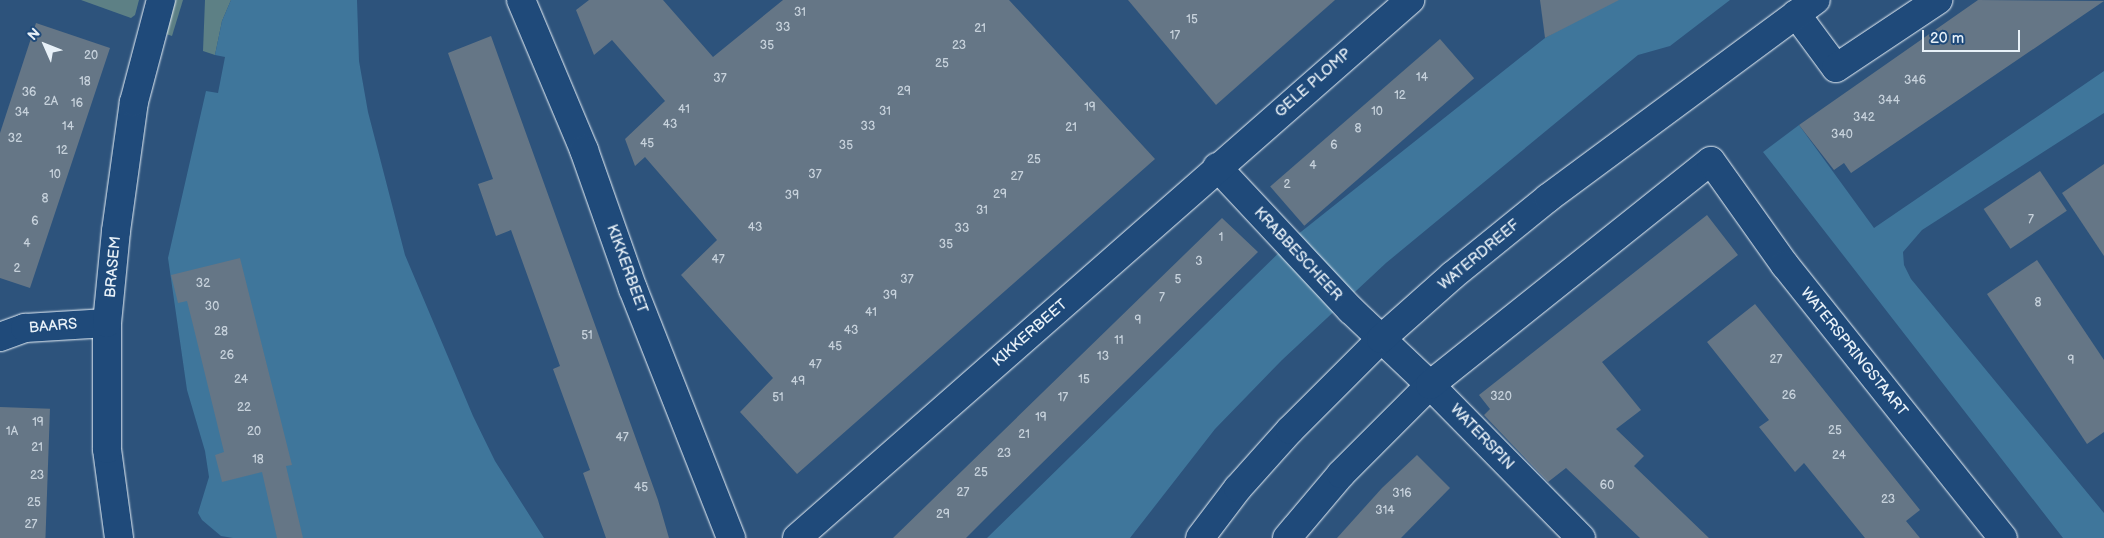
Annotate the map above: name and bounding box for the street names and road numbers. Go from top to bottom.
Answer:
street label: GELE PLOMP [1271,45,1355,121]
street label: KRABBESCHEER [1250,204,1346,304]
street label: WATERDREEF [1435,216,1523,294]
street label: KIKKERBEET [603,222,651,316]
street label: BRASEM [101,235,125,299]
street label: WATERSPRINGSTAART [1797,284,1911,420]
street label: KIKKERBEET [989,296,1071,370]
street label: BAARS [28,315,78,337]
street label: WATERSPIN [1446,400,1518,474]

